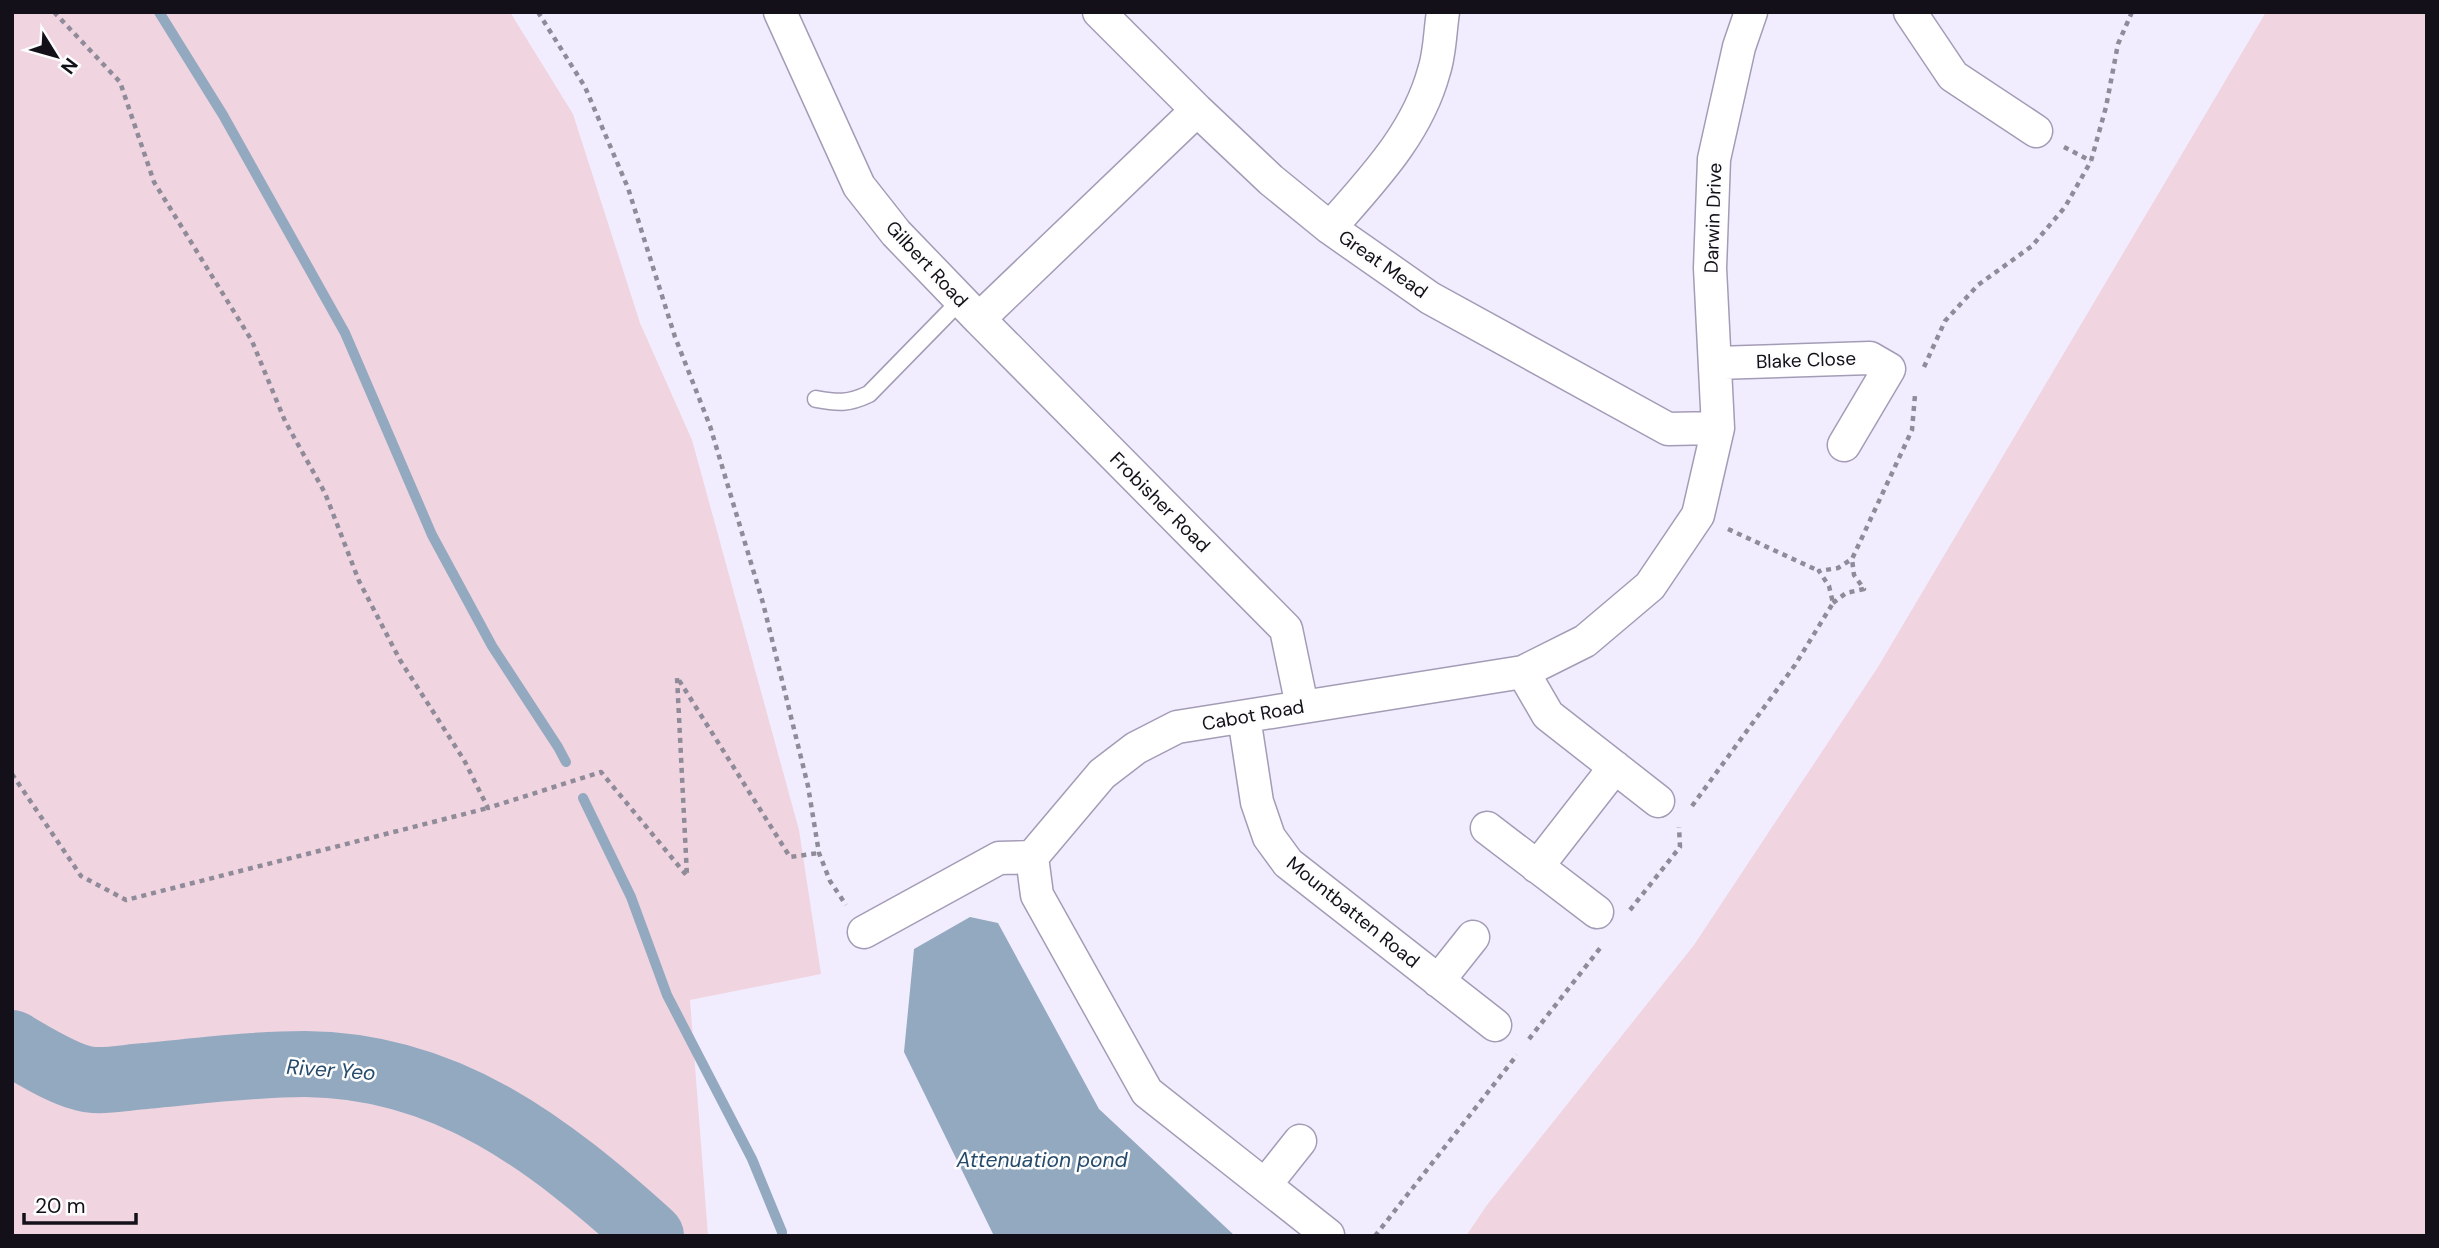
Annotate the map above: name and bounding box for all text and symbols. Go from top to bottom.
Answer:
north arrow [21,21,91,91]
text: N [55,53,83,79]
street label: Darwin Drive [1699,162,1727,274]
street label: Gilbert Road [880,215,974,313]
street label: Great Mead [1333,224,1433,304]
street label: Blake Close [1755,346,1857,374]
street label: Frobisher Road [1104,446,1216,558]
street label: Cabot Road [1200,694,1306,736]
street label: Mountbatten Road [1281,851,1425,973]
water label: River Yeo [285,1053,377,1087]
water label: Attenuation pond [955,1146,1129,1174]
scale bar [24,1182,136,1226]
text: 20 m [35,1192,86,1220]

